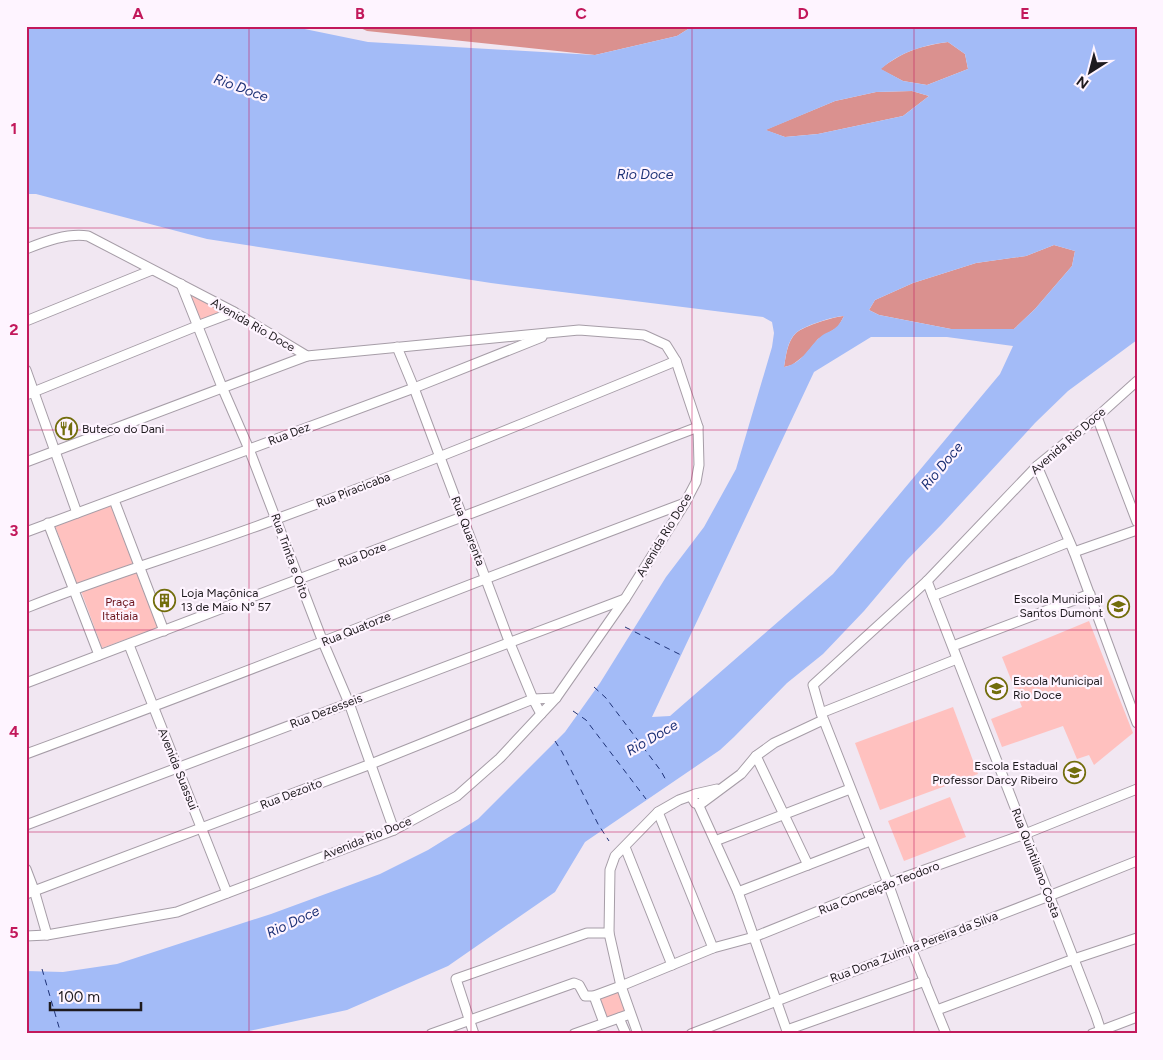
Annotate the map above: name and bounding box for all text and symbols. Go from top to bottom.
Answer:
text: A [132,4,144,23]
text: B [355,4,365,23]
text: C [575,4,587,23]
text: D [797,4,809,23]
text: E [1020,4,1030,23]
north arrow [1066,48,1116,98]
water label: Rio Doce [211,70,271,106]
text: N [1073,72,1092,92]
text: 1 [11,119,17,138]
water label: Rio Doce [617,166,674,183]
street label: Avenida Rio Doce [208,295,298,355]
text: 2 [9,320,19,339]
street label: Avenida Rio Doce [1028,404,1109,477]
restaurant icon: Buteco do Dani [54,417,78,441]
street label: Rua Dez [266,420,312,448]
place label: Buteco do Dani [82,422,164,436]
water label: Rio Doce [917,439,967,493]
street label: Rua Piracicaba [314,469,392,511]
street label: Avenida Rio Doce [634,490,695,579]
street label: Rua Quarenta [448,494,488,568]
street label: Rua Trinta e Oito [268,512,312,601]
text: 3 [10,521,19,540]
street label: Rua Doze [336,539,389,571]
place label: Loja Maçônica 13 de Maio Nº 57 [181,586,272,614]
building icon: Loja Maçônica 13 de Maio Nº 57 [153,588,177,612]
place label: Escola Municipal Santos Dumont [1014,592,1103,620]
school or university icon: Escola Municipal Santos Dumont [1107,594,1131,618]
park label: Praça Itatiaia [102,595,138,623]
street label: Rua Quatorze [319,609,393,649]
place label: Escola Municipal Rio Doce [1013,674,1102,702]
school or university icon: Escola Municipal Rio Doce [985,676,1009,700]
street label: Rua Dezesseis [288,691,365,731]
water label: Rio Doce [623,716,681,760]
text: 4 [9,722,19,741]
street label: Avenida Suassui [155,726,201,812]
place label: Escola Estadual Professor Darcy Ribeiro [932,759,1058,787]
school or university icon: Escola Estadual Professor Darcy Ribeiro [1062,761,1086,785]
street label: Rua Dezoito [258,776,324,812]
street label: Rua Quintiliano Costa [1009,806,1063,920]
street label: Avenida Rio Doce [320,814,414,862]
street label: Rua Conceição Teodoro [817,858,941,918]
water label: Rio Doce [264,902,323,942]
street label: Rua Dona Zulmira Pereira da Silva [828,908,1000,986]
text: 5 [9,923,19,942]
scale bar [50,980,141,1012]
text: 100 m [58,988,100,1006]

